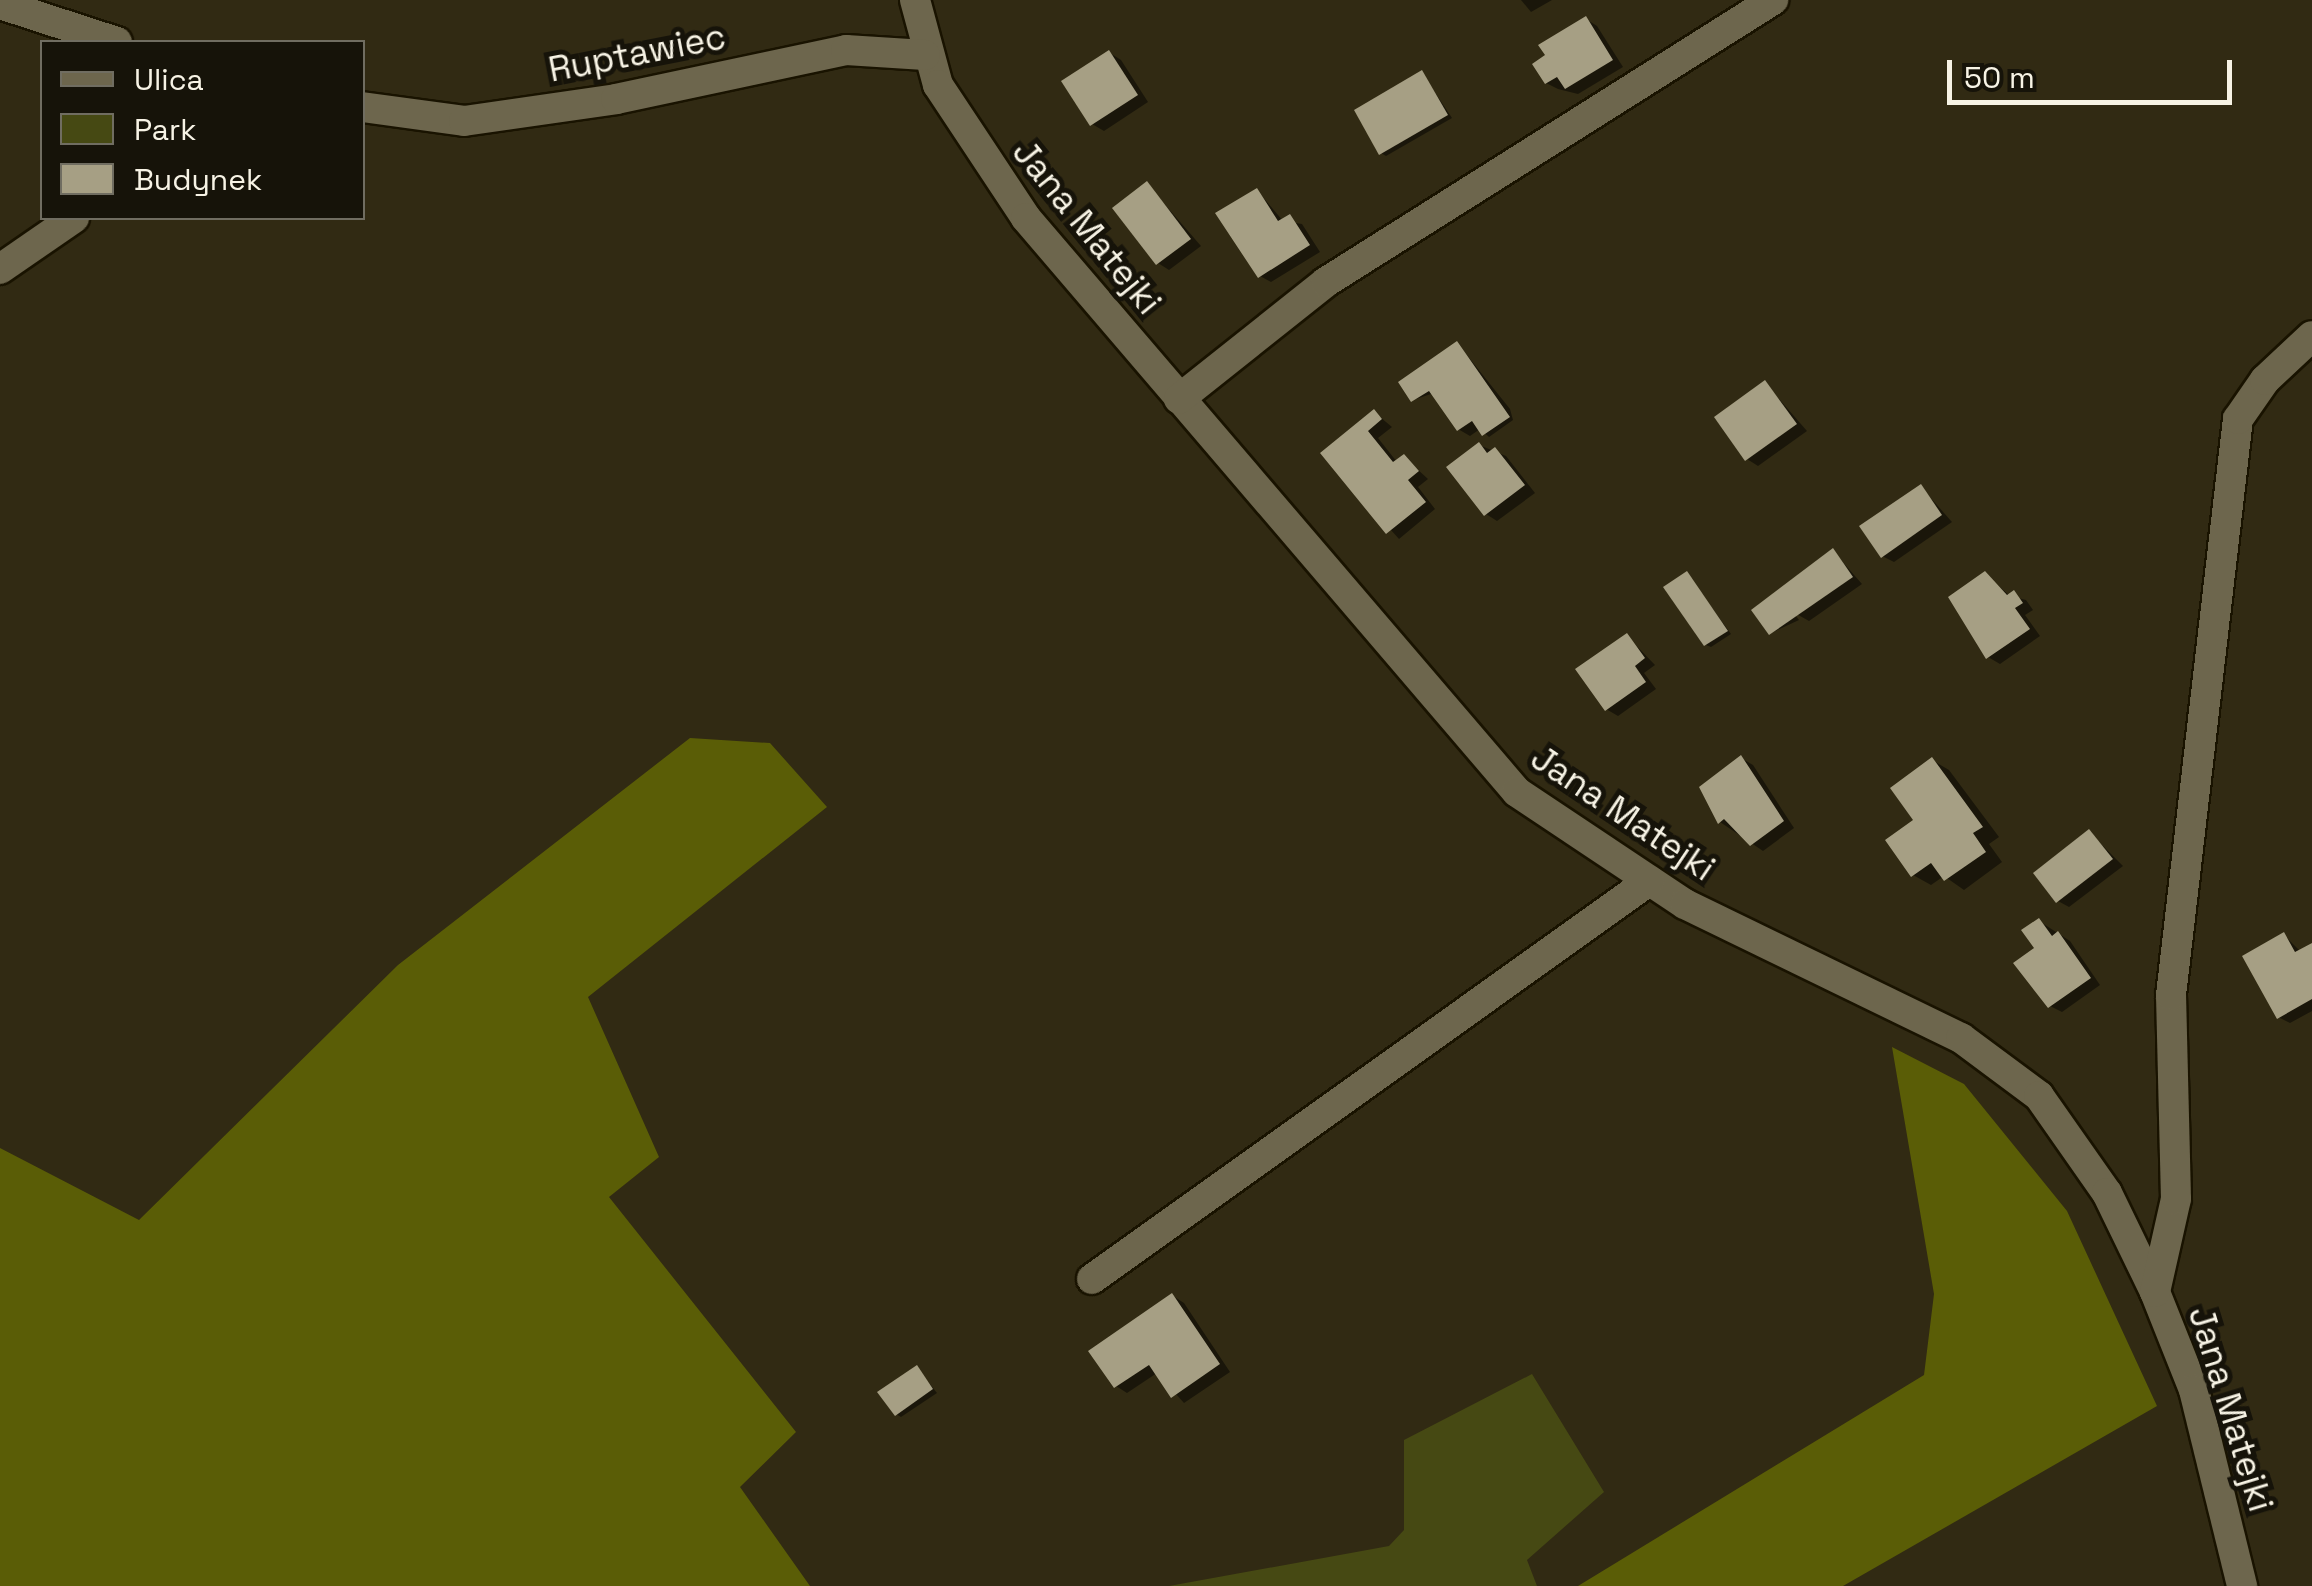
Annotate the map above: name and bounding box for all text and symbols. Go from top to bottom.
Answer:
street label: Ruptawiec [545,15,729,91]
legend [40,40,365,220]
scale bar [1952,40,2237,102]
text: 50 m [1964,58,2035,97]
text: Ulica [134,60,204,99]
text: Park [134,110,196,149]
street label: Jana Matejki [1004,131,1170,323]
text: Budynek [134,160,262,199]
street label: Jana Matejki [1523,736,1723,890]
street label: Jana Matejki [2180,1301,2282,1517]

